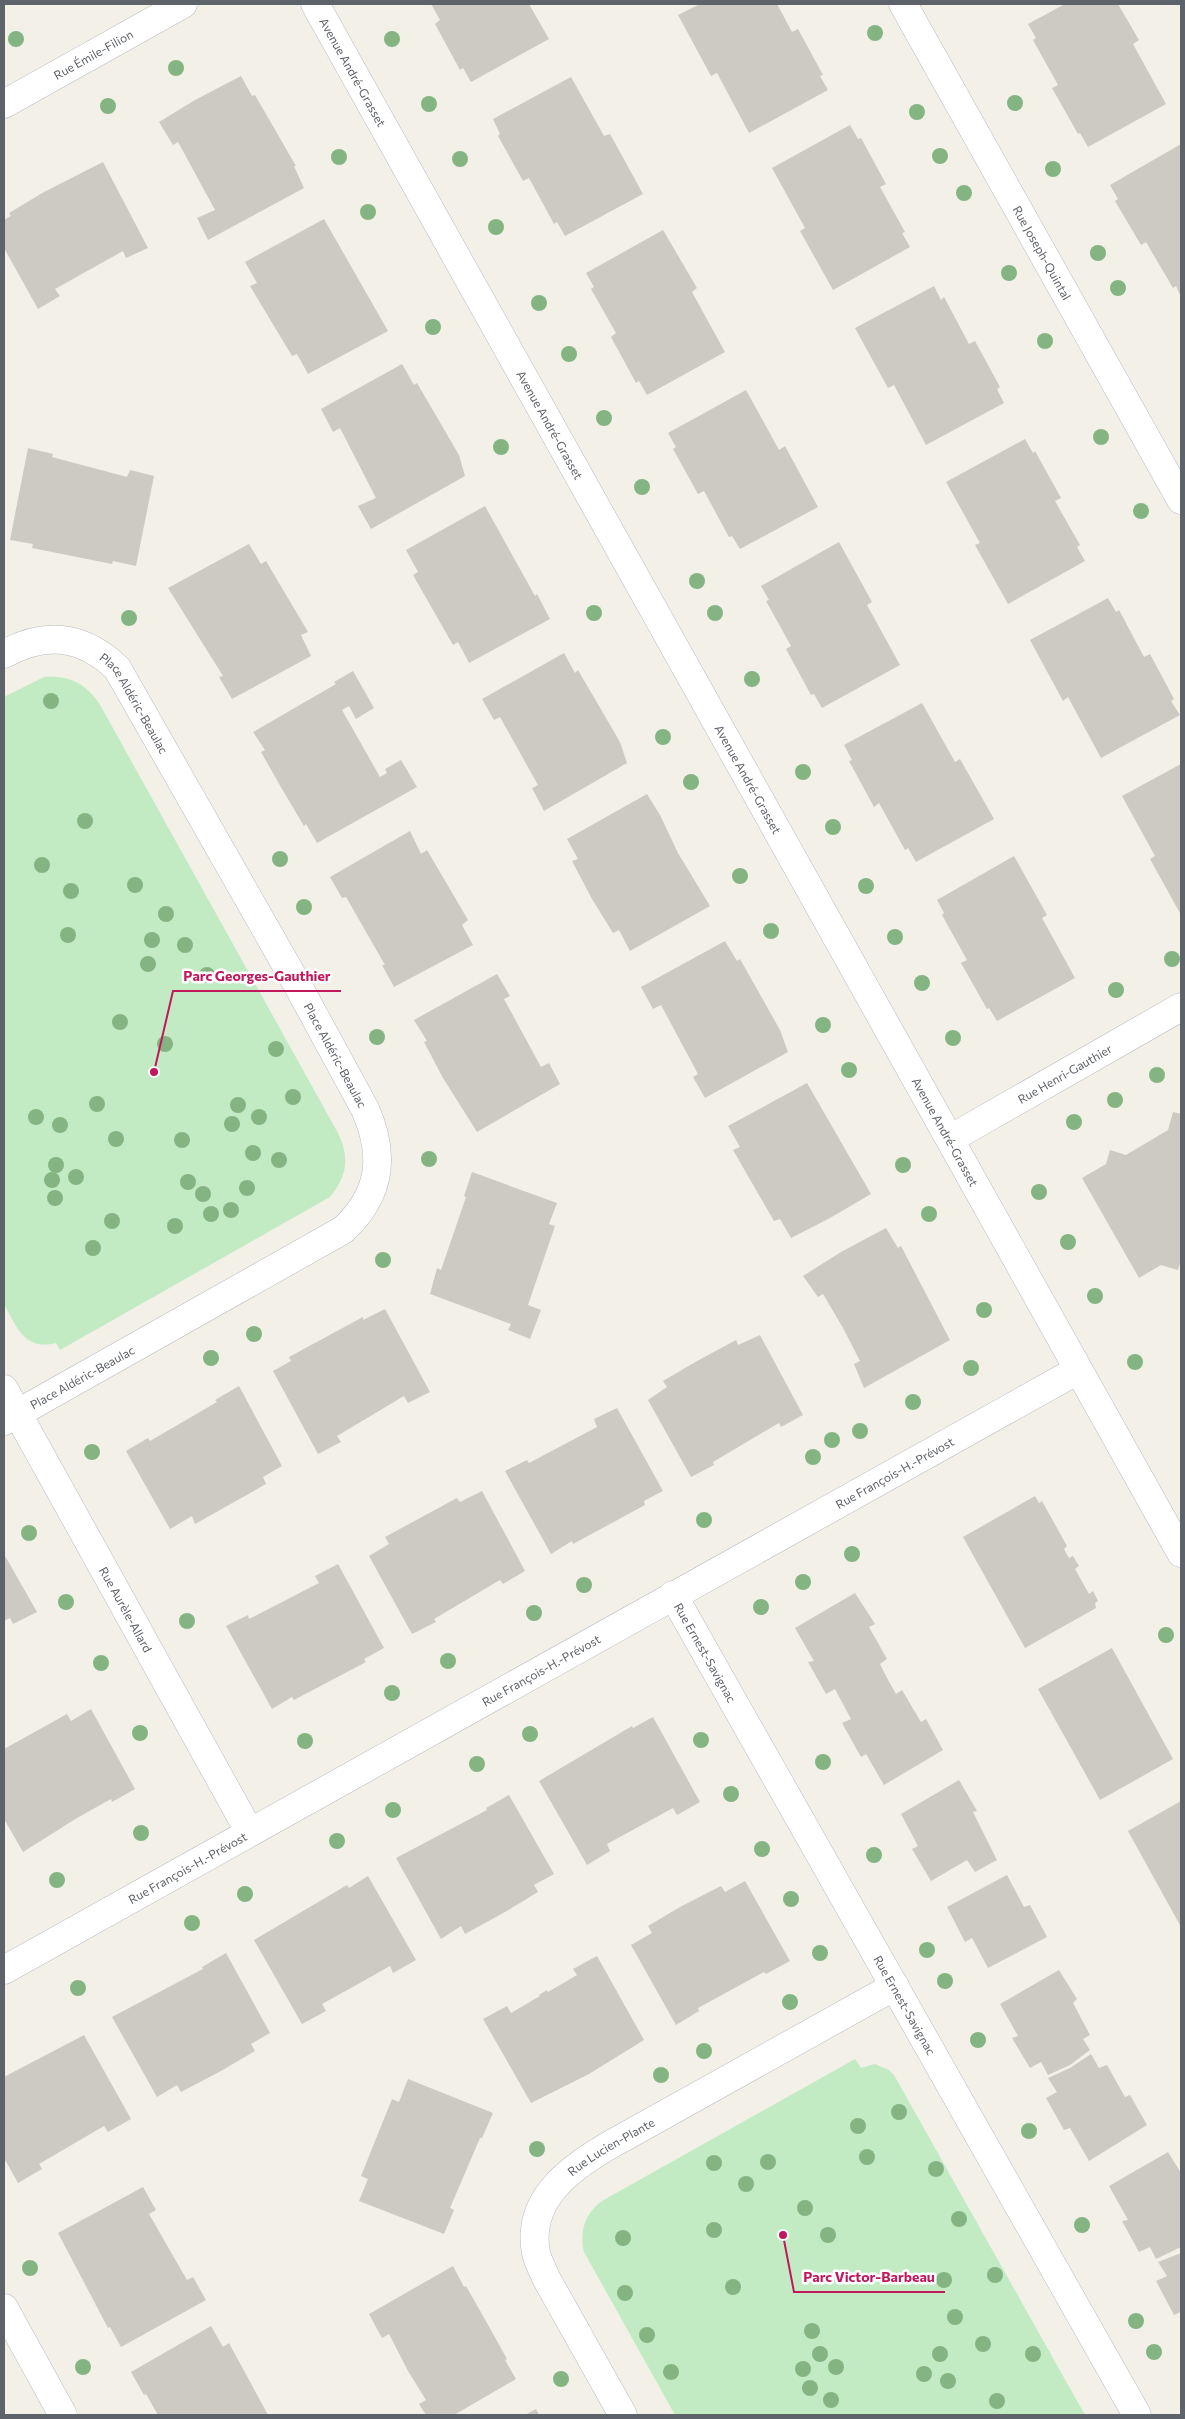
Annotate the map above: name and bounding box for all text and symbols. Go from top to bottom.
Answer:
street label: Avenue André-Grasset [317,15,389,129]
street label: Rue Émile-Filion [51,27,135,82]
street label: Rue Joseph-Quintal [1010,203,1074,302]
street label: Avenue André-Grasset [514,368,586,482]
street label: Place Aldéric-Beaulac [97,650,171,756]
street label: Avenue André-Grasset [712,722,784,836]
callout: Parc Georges-Gauthier [173,962,341,991]
text: Parc Georges-Gauthier [183,967,331,984]
street label: Place Aldéric-Beaulac [301,1000,370,1110]
street label: Rue Henri-Gauthier [1015,1041,1114,1106]
street label: Avenue André-Grasset [910,1075,981,1189]
street label: Place Aldéric-Beaulac [27,1342,137,1412]
street label: Rue François-H.-Prévost [833,1434,956,1511]
street label: Rue Aurèle-Allard [97,1564,156,1655]
street label: Rue Ernest-Savignac [672,1600,739,1705]
street label: Rue François-H.-Prévost [479,1631,603,1709]
street label: Rue François-H.-Prévost [126,1829,249,1906]
street label: Rue Ernest-Savignac [871,1953,939,2057]
street label: Rue Lucien-Plante [565,2115,657,2178]
callout: Parc Victor-Barbeau [794,2263,945,2292]
text: Parc Victor-Barbeau [803,2268,935,2285]

